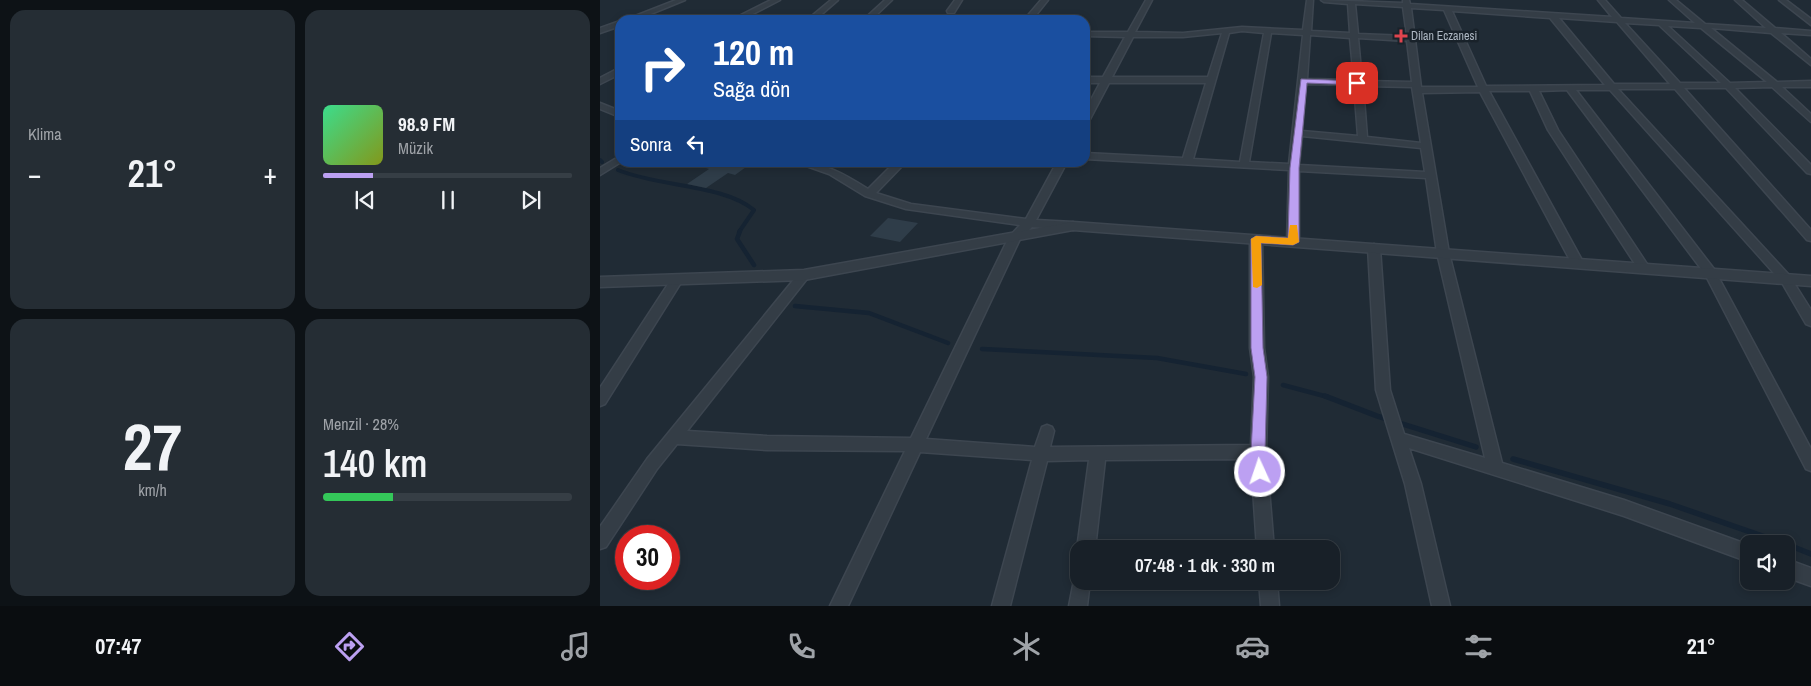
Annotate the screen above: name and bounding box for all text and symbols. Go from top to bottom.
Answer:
place label: Dilan Eczanesi [1411,28,1477,44]
text: 120 m [713,29,794,76]
marker: Dilan Eczanesi [1395,30,1407,42]
icon: right [630,35,695,100]
pin [1336,62,1378,104]
icon: arrive [1343,69,1371,97]
text: Sağa dön [713,74,790,104]
text: 98.9 FM [398,111,455,137]
text: Klima [28,123,62,145]
icon: left [682,130,710,158]
text: Sonra [630,131,672,157]
text: Müzik [398,137,433,159]
text: 21° [128,148,177,199]
text: − [28,155,41,193]
text: + [264,155,277,193]
icon: previous [351,186,379,214]
icon: pause [434,186,462,214]
icon: next [517,186,545,214]
text: 27 [123,403,182,490]
text: Menzil · 28% [323,413,399,435]
text: 140 km [323,438,427,489]
position arrow [1233,445,1285,497]
text: km/h [138,479,167,501]
speed limit sign: 30 [615,525,680,590]
map controls [1740,535,1795,590]
button: sound [1740,535,1795,590]
text: 07:48 · 1 dk · 330 m [1135,552,1275,578]
icon: directions [332,629,367,664]
icon: music [558,629,593,664]
icon: phone [784,629,819,664]
icon: climate [1009,629,1044,664]
icon: car [1235,629,1270,664]
icon: filters [1461,629,1496,664]
text: 07:47 [95,631,142,661]
text: 21° [1687,631,1716,661]

